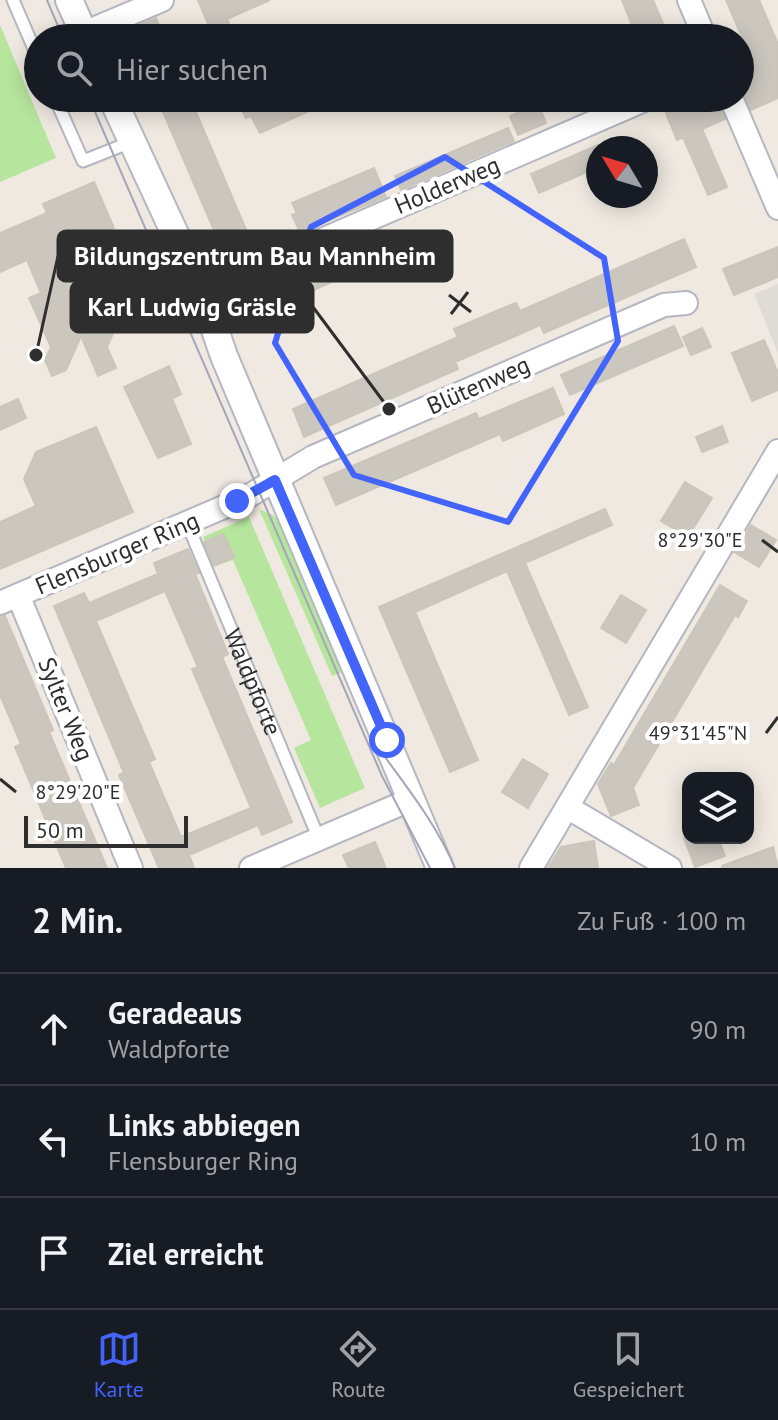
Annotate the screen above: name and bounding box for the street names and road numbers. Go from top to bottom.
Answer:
street label: Holderweg [390,149,504,221]
street label: Blütenweg [422,349,534,421]
street label: Flensburger Ring [30,504,204,602]
street label: Waldpforte [217,624,289,740]
street label: Sylter Weg [31,653,101,765]

